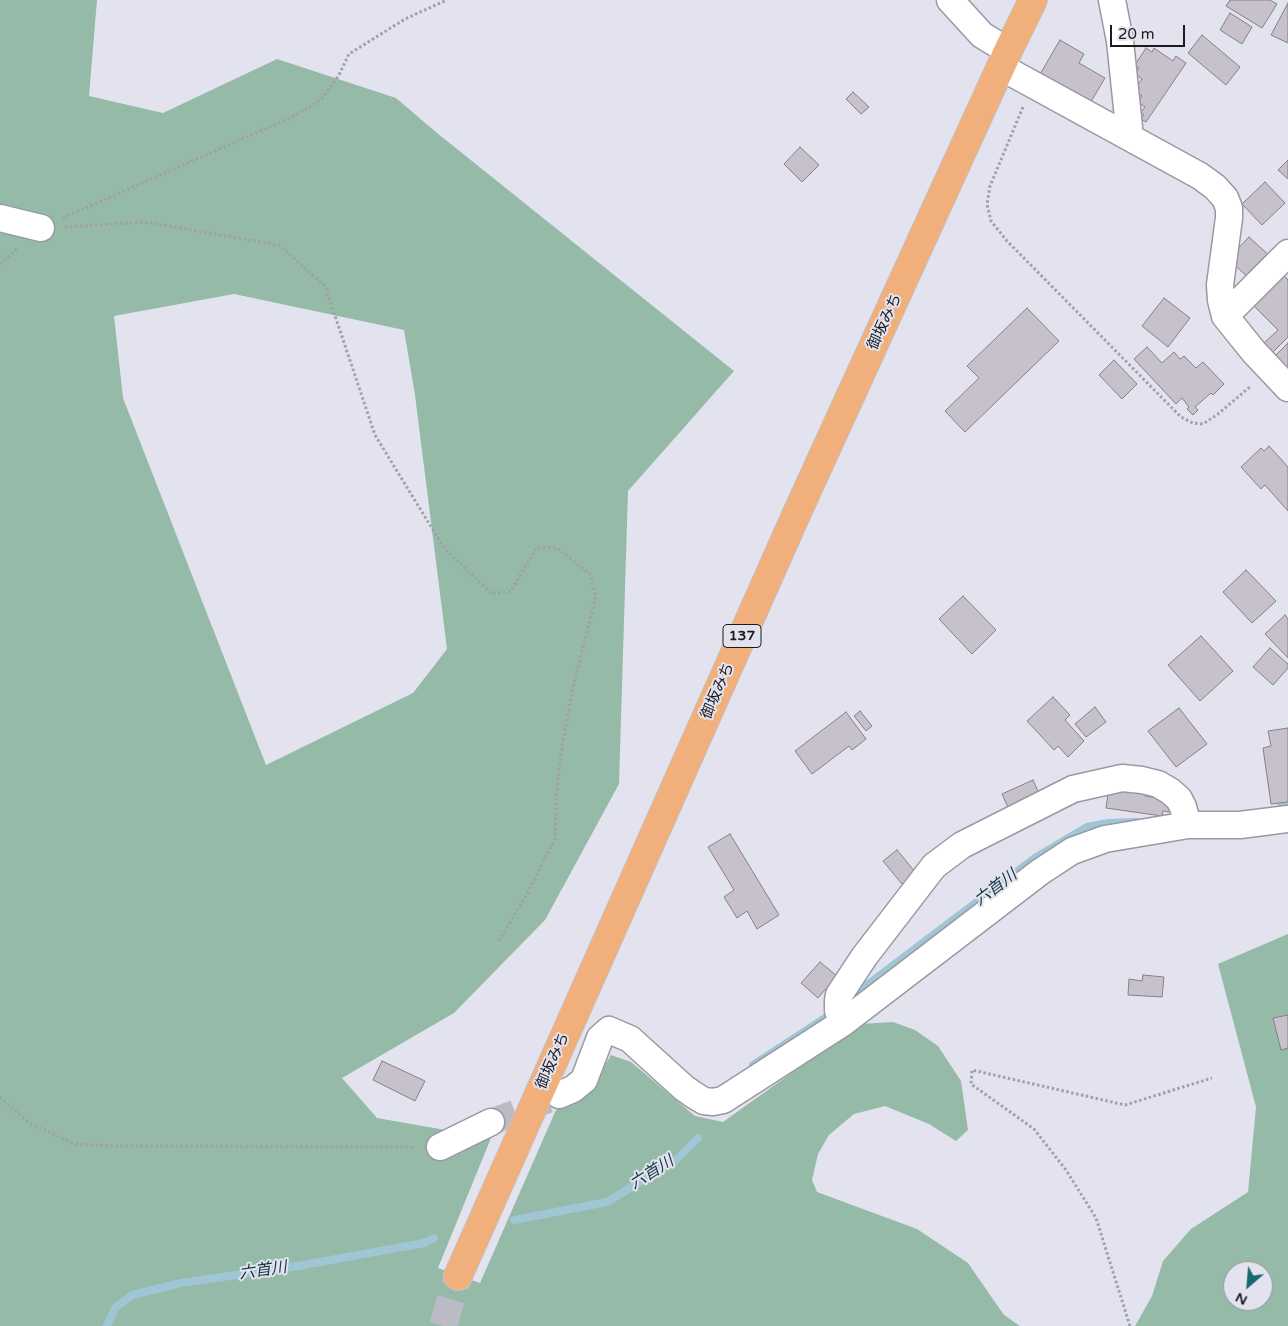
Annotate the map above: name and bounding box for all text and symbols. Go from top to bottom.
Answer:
scale bar [1113,15,1188,47]
text: 20 m [1118,25,1155,43]
street label: 御坂みち [864,291,906,353]
road number: 137 [723,624,761,648]
street label: 御坂みち [698,660,738,722]
water label: 六首川 [971,866,1021,910]
street label: 御坂みち [533,1030,573,1092]
water label: 六首川 [627,1152,677,1194]
water label: 六首川 [238,1258,288,1284]
north arrow [1223,1261,1273,1311]
text: N [1233,1289,1250,1309]

